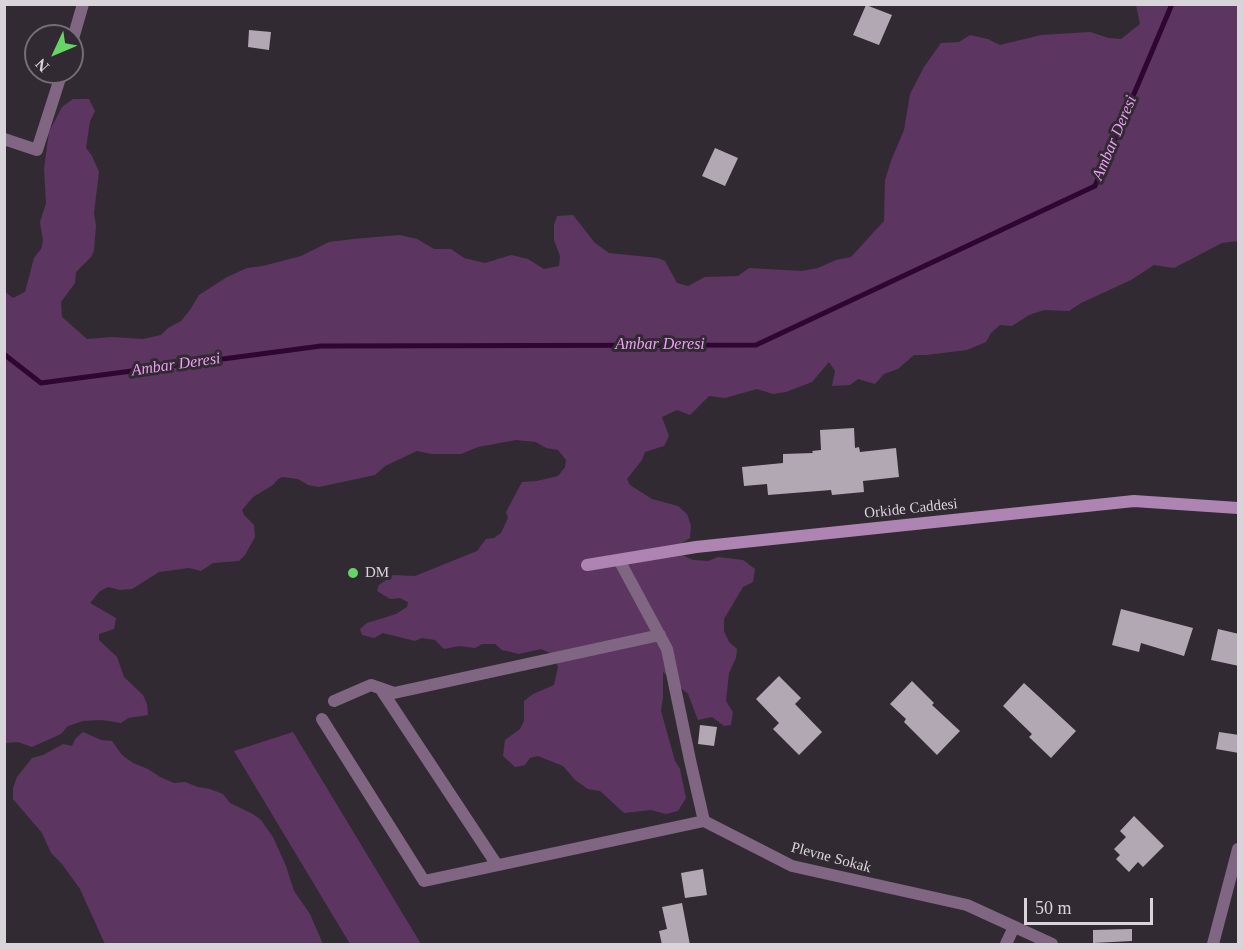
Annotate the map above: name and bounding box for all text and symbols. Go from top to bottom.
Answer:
north arrow [24,24,84,84]
text: N [32,55,52,76]
water label: Ambar Deresi [1089,93,1141,183]
water label: Ambar Deresi [615,335,705,355]
water label: Ambar Deresi [130,349,222,381]
street label: Orkide Caddesi [863,495,959,523]
place label: DM [365,564,389,582]
marker: DM [346,566,360,580]
street label: Plevne Sokak [789,839,873,877]
scale bar [1027,886,1156,924]
text: 50 m [1035,898,1072,918]

